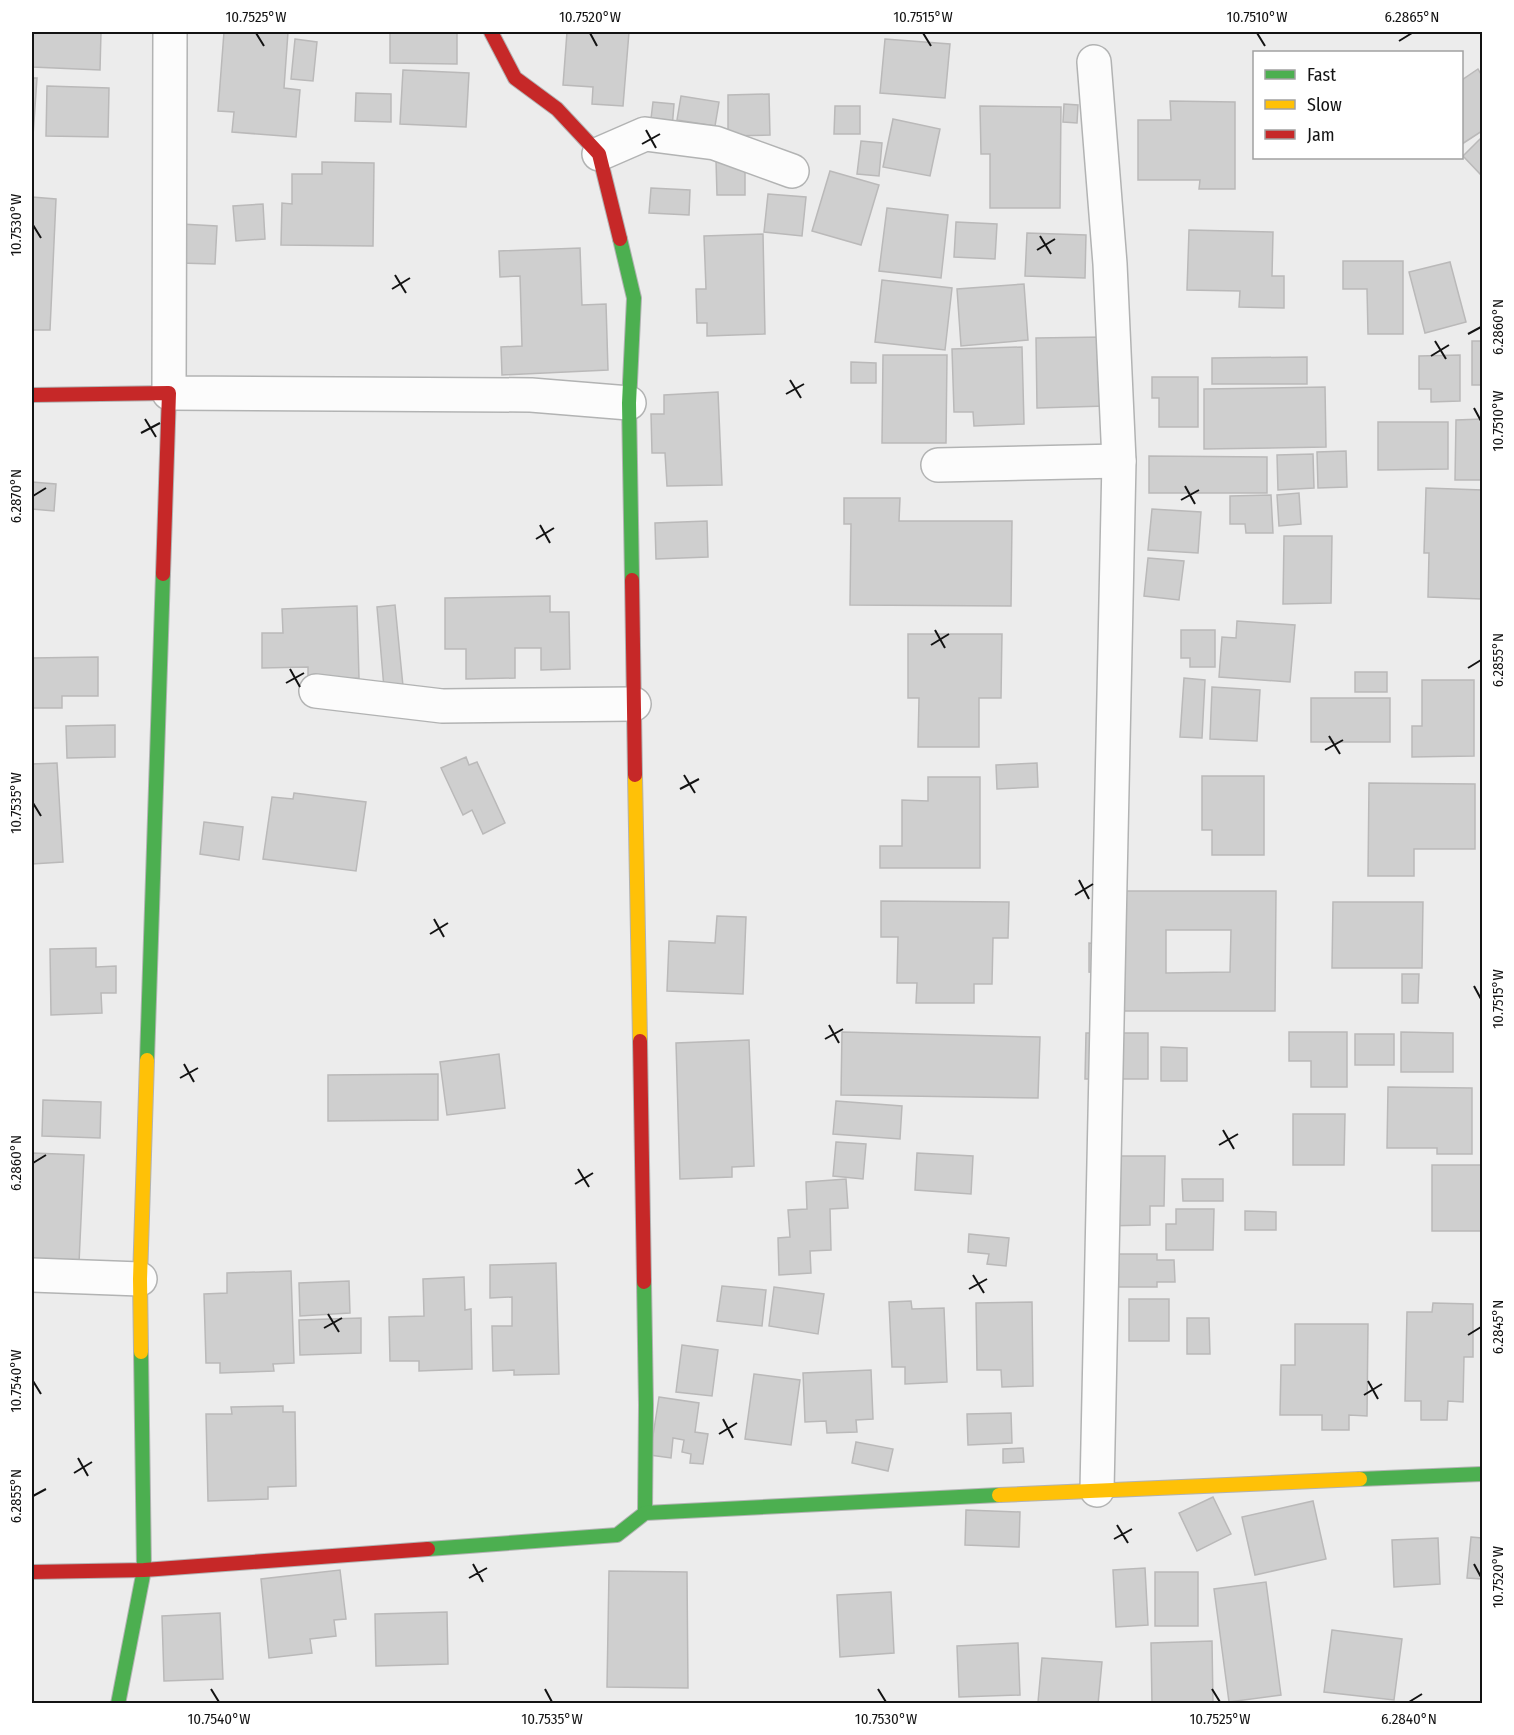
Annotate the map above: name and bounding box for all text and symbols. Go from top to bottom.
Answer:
text: 10.7525°W [225,8,287,26]
text: 10.7520°W [559,8,621,26]
text: 10.7515°W [893,8,953,26]
text: 10.7510°W [1227,8,1287,26]
text: 6.2865°N [1385,8,1439,26]
legend [1253,51,1463,159]
text: Fast [1307,64,1336,86]
text: Slow [1307,94,1342,116]
text: Jam [1307,124,1335,146]
text: 10.7530°W [7,194,25,256]
text: 6.2860°N [1489,299,1507,355]
text: 10.7510°W [1489,391,1507,451]
text: 6.2870°N [7,469,25,523]
text: 6.2855°N [1489,633,1507,687]
text: 10.7535°W [7,772,25,834]
text: 10.7515°W [1489,969,1507,1029]
text: 6.2860°N [7,1135,25,1191]
text: 6.2845°N [1489,1300,1507,1354]
text: 10.7540°W [7,1350,25,1412]
text: 6.2855°N [7,1469,25,1523]
text: 10.7520°W [1489,1546,1507,1608]
text: 10.7540°W [188,1710,250,1728]
text: 10.7535°W [521,1710,583,1728]
text: 10.7530°W [855,1710,917,1728]
text: 10.7525°W [1189,1710,1251,1728]
text: 6.2840°N [1381,1710,1437,1728]

